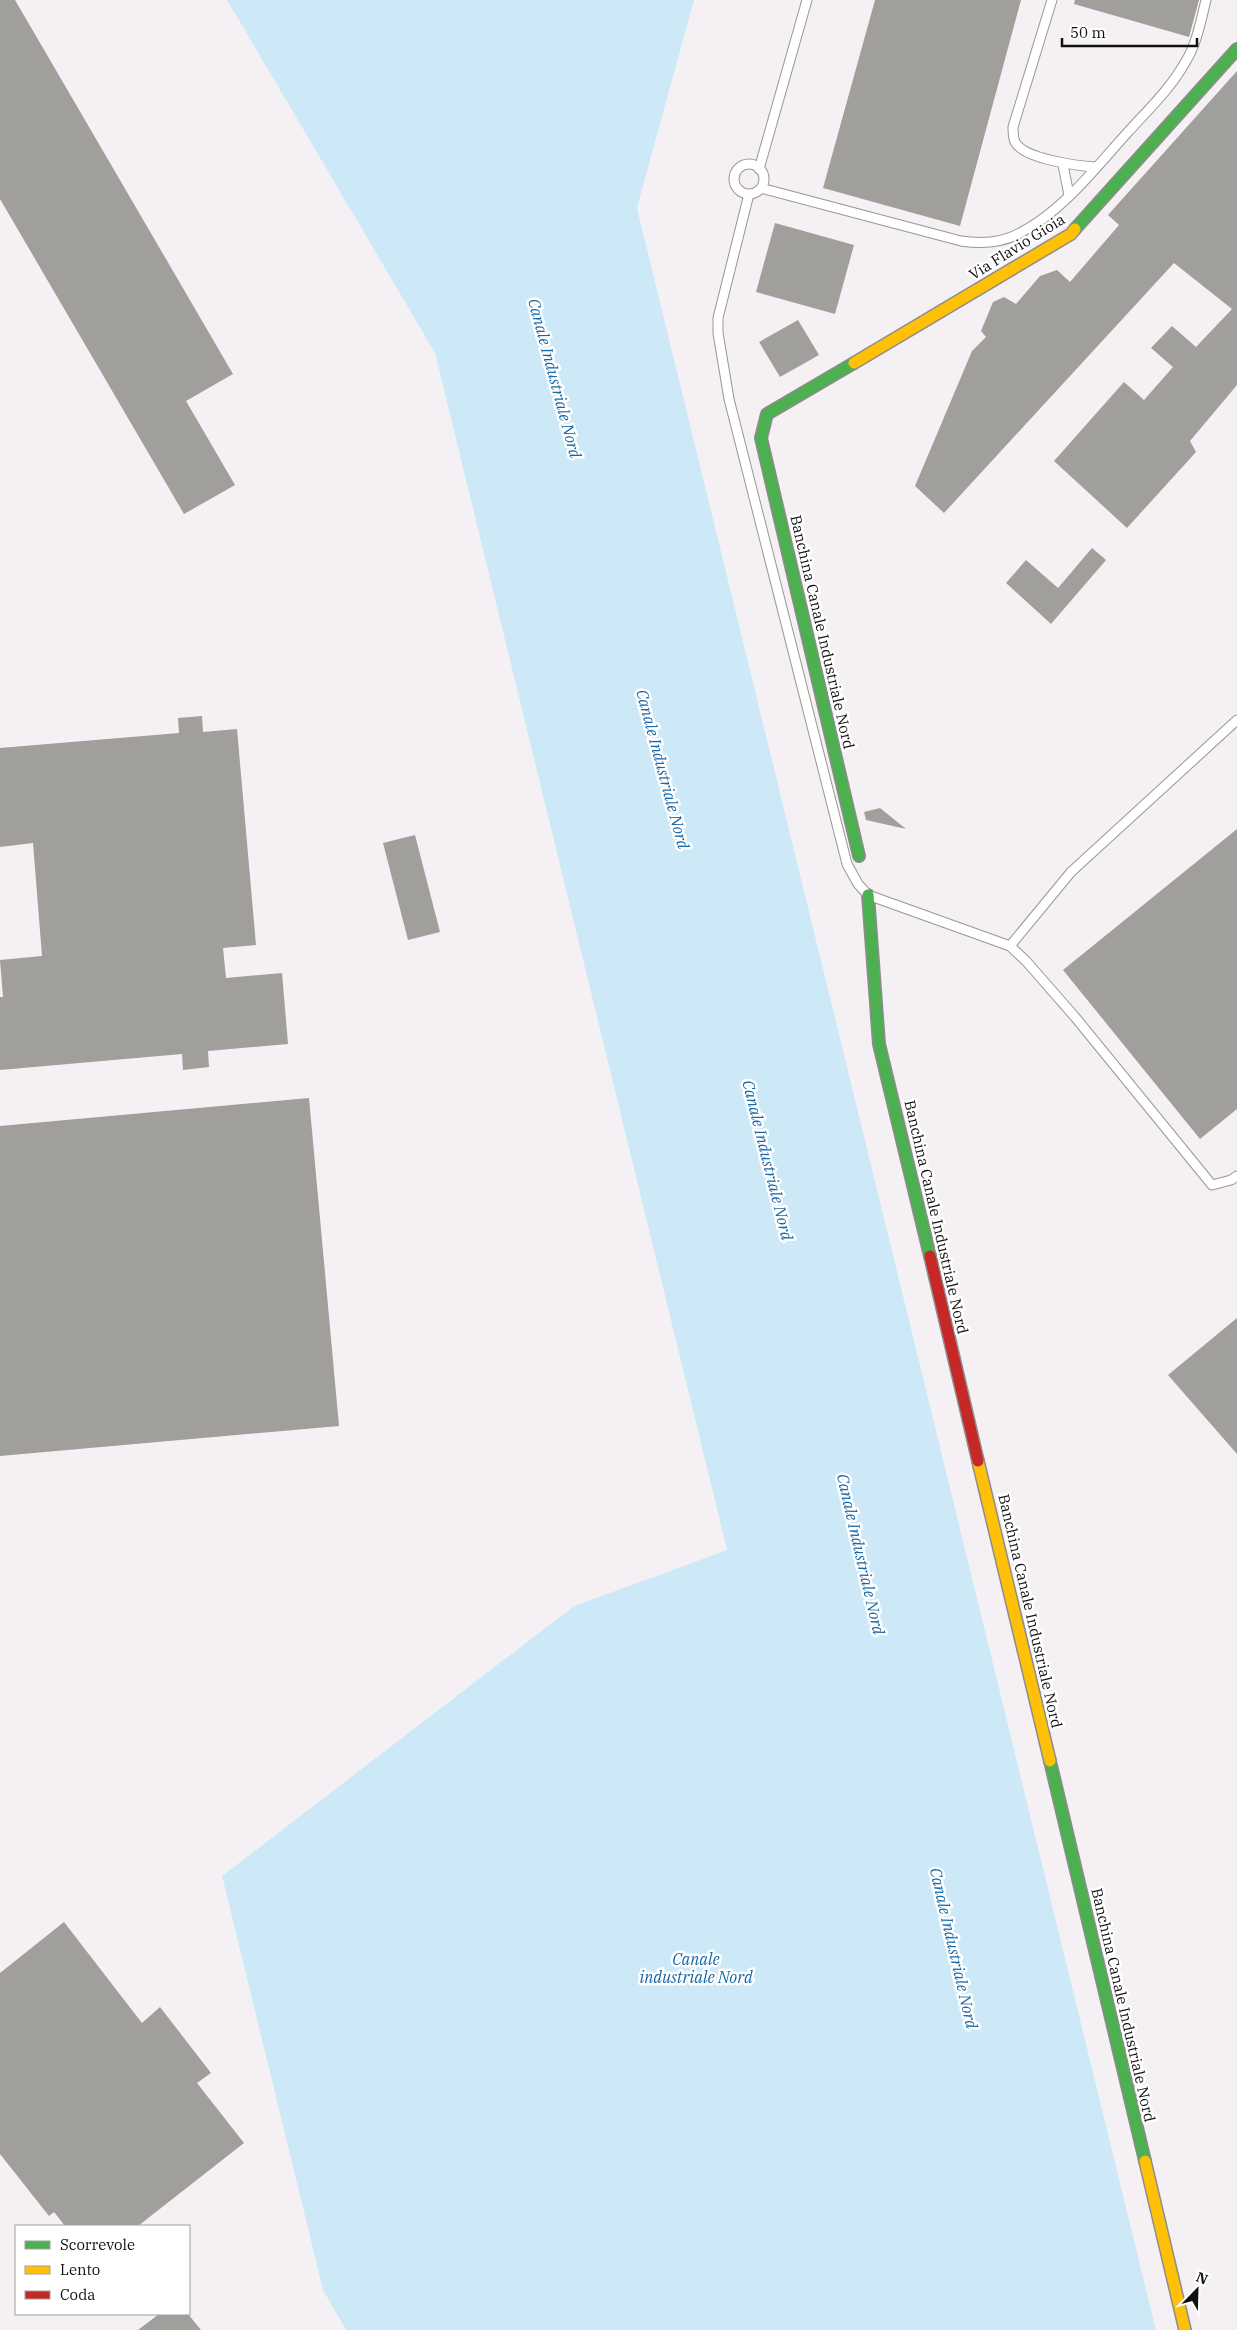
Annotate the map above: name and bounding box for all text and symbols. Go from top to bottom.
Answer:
scale bar [1062,15,1197,47]
text: 50 m [1070,23,1106,42]
street label: Via Flavio Gioia [965,209,1068,284]
water label: Canale Industriale Nord [524,296,586,460]
street label: Banchina Canale Industriale Nord [786,513,859,751]
water label: Canale Industriale Nord [632,687,694,851]
water label: Canale Industriale Nord [738,1078,798,1242]
street label: Banchina Canale Industriale Nord [900,1098,973,1336]
water label: Canale Industriale Nord [833,1472,889,1637]
street label: Banchina Canale Industriale Nord [994,1492,1067,1730]
water label: Canale Industriale Nord [926,1866,982,2031]
street label: Banchina Canale Industriale Nord [1087,1886,1160,2124]
water label: Canale industriale Nord [639,1949,753,1987]
legend [15,2225,190,2315]
text: Scorrevole [60,2235,135,2254]
text: Lento [60,2260,100,2279]
north arrow [1172,2265,1222,2315]
text: N [1193,2268,1211,2288]
text: Coda [60,2285,96,2304]

